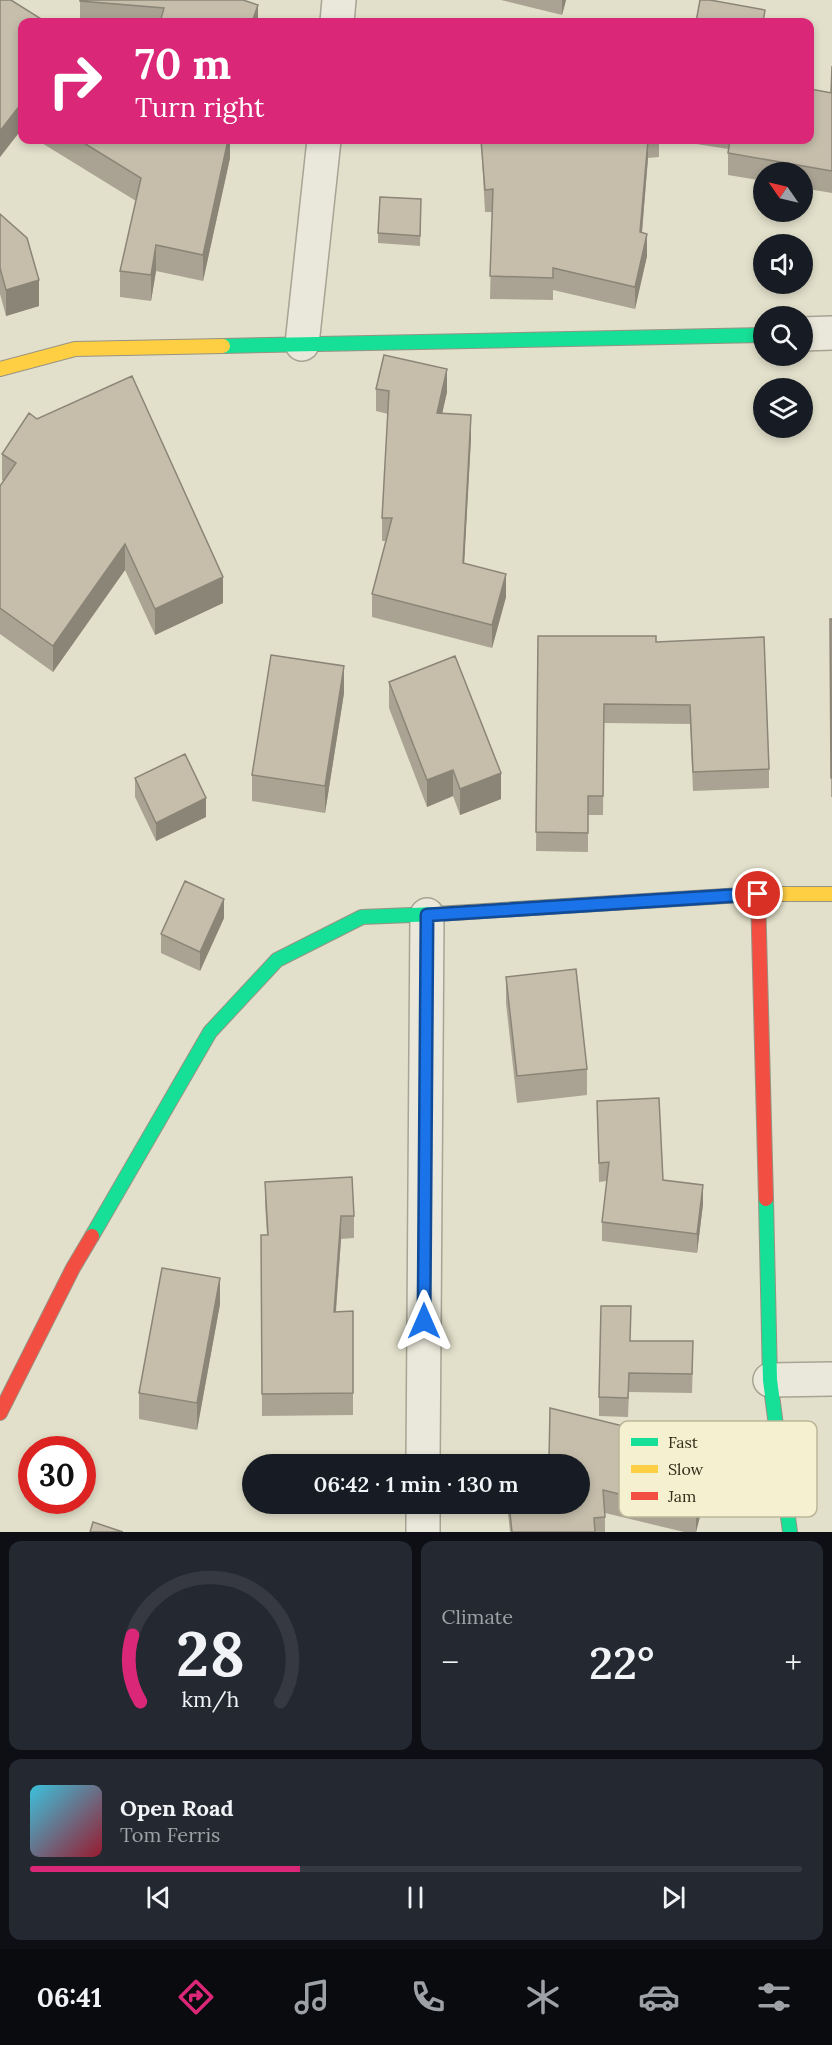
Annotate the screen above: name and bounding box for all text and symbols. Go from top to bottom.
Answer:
text: 70 m [135,37,231,91]
icon: right [36,42,114,120]
text: Turn right [135,90,264,124]
north arrow [753,162,813,222]
map controls [753,162,813,438]
button: sound [753,234,813,294]
button: search [753,306,813,366]
button: layers [753,378,813,438]
pin [732,868,783,919]
icon: arrive [741,877,774,910]
position arrow [392,1289,456,1353]
legend [619,1421,817,1517]
text: Fast [668,1432,699,1452]
speed limit sign: 30 [18,1436,96,1514]
text: Slow [668,1459,704,1479]
text: 06:42 · 1 min · 130 m [314,1470,519,1498]
text: Jam [667,1486,696,1506]
text: Climate [442,1604,513,1629]
text: 28 [176,1613,245,1693]
text: 22° [589,1634,655,1691]
text: − [442,1641,459,1683]
text: + [785,1641,802,1683]
text: km/h [181,1686,239,1714]
text: Open Road [120,1794,234,1822]
text: Tom Ferris [120,1822,220,1847]
icon: previous [142,1881,175,1914]
icon: pause [399,1881,432,1914]
icon: next [657,1881,690,1914]
icon: directions [175,1976,217,2018]
icon: music [291,1976,333,2018]
icon: phone [407,1976,449,2018]
icon: climate [522,1976,564,2018]
icon: car [638,1976,680,2018]
icon: filters [753,1976,795,2018]
text: 06:41 [37,1980,102,2014]

